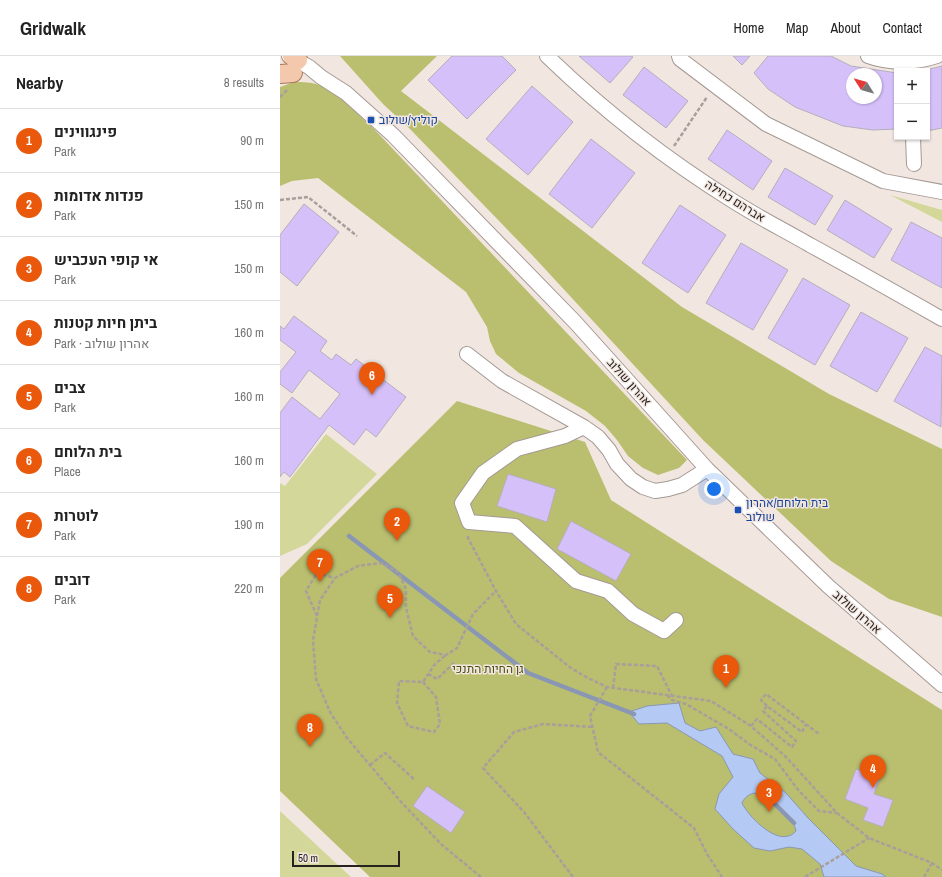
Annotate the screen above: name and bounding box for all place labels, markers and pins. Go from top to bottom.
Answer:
place label: קוליץ/שולוב [379,112,438,128]
marker: קוליץ/שולוב [366,115,376,125]
pin: 6 [359,362,385,395]
place label: בית הלוחם/אהרון שולוב [746,495,829,525]
marker: בית הלוחם/אהרון שולוב [733,505,743,515]
pin: 2 [384,508,410,541]
pin: 7 [307,549,333,582]
pin: 5 [377,585,403,618]
pin: 1 [713,655,739,688]
pin: 8 [297,714,323,747]
pin: 4 [860,755,886,788]
pin: 3 [756,779,782,812]

